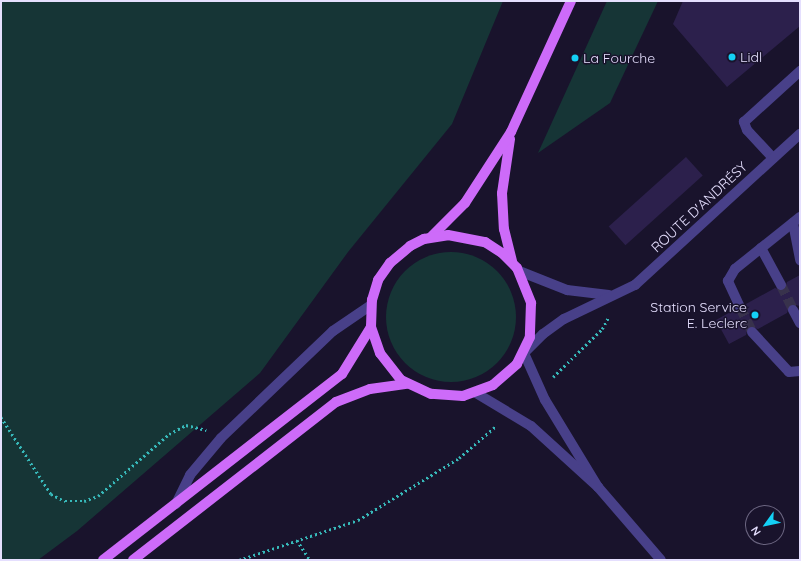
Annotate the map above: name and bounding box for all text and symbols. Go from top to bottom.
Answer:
place label: Lidl [740,49,762,65]
place label: La Fourche [583,50,655,66]
marker: Lidl [727,52,737,62]
marker: La Fourche [570,53,580,63]
street label: ROUTE D'ANDRÉSY [648,158,750,256]
place label: Station Service E. Leclerc [650,299,747,332]
marker: Station Service E. Leclerc [750,310,760,320]
north arrow [745,505,785,545]
text: N [748,524,764,538]

